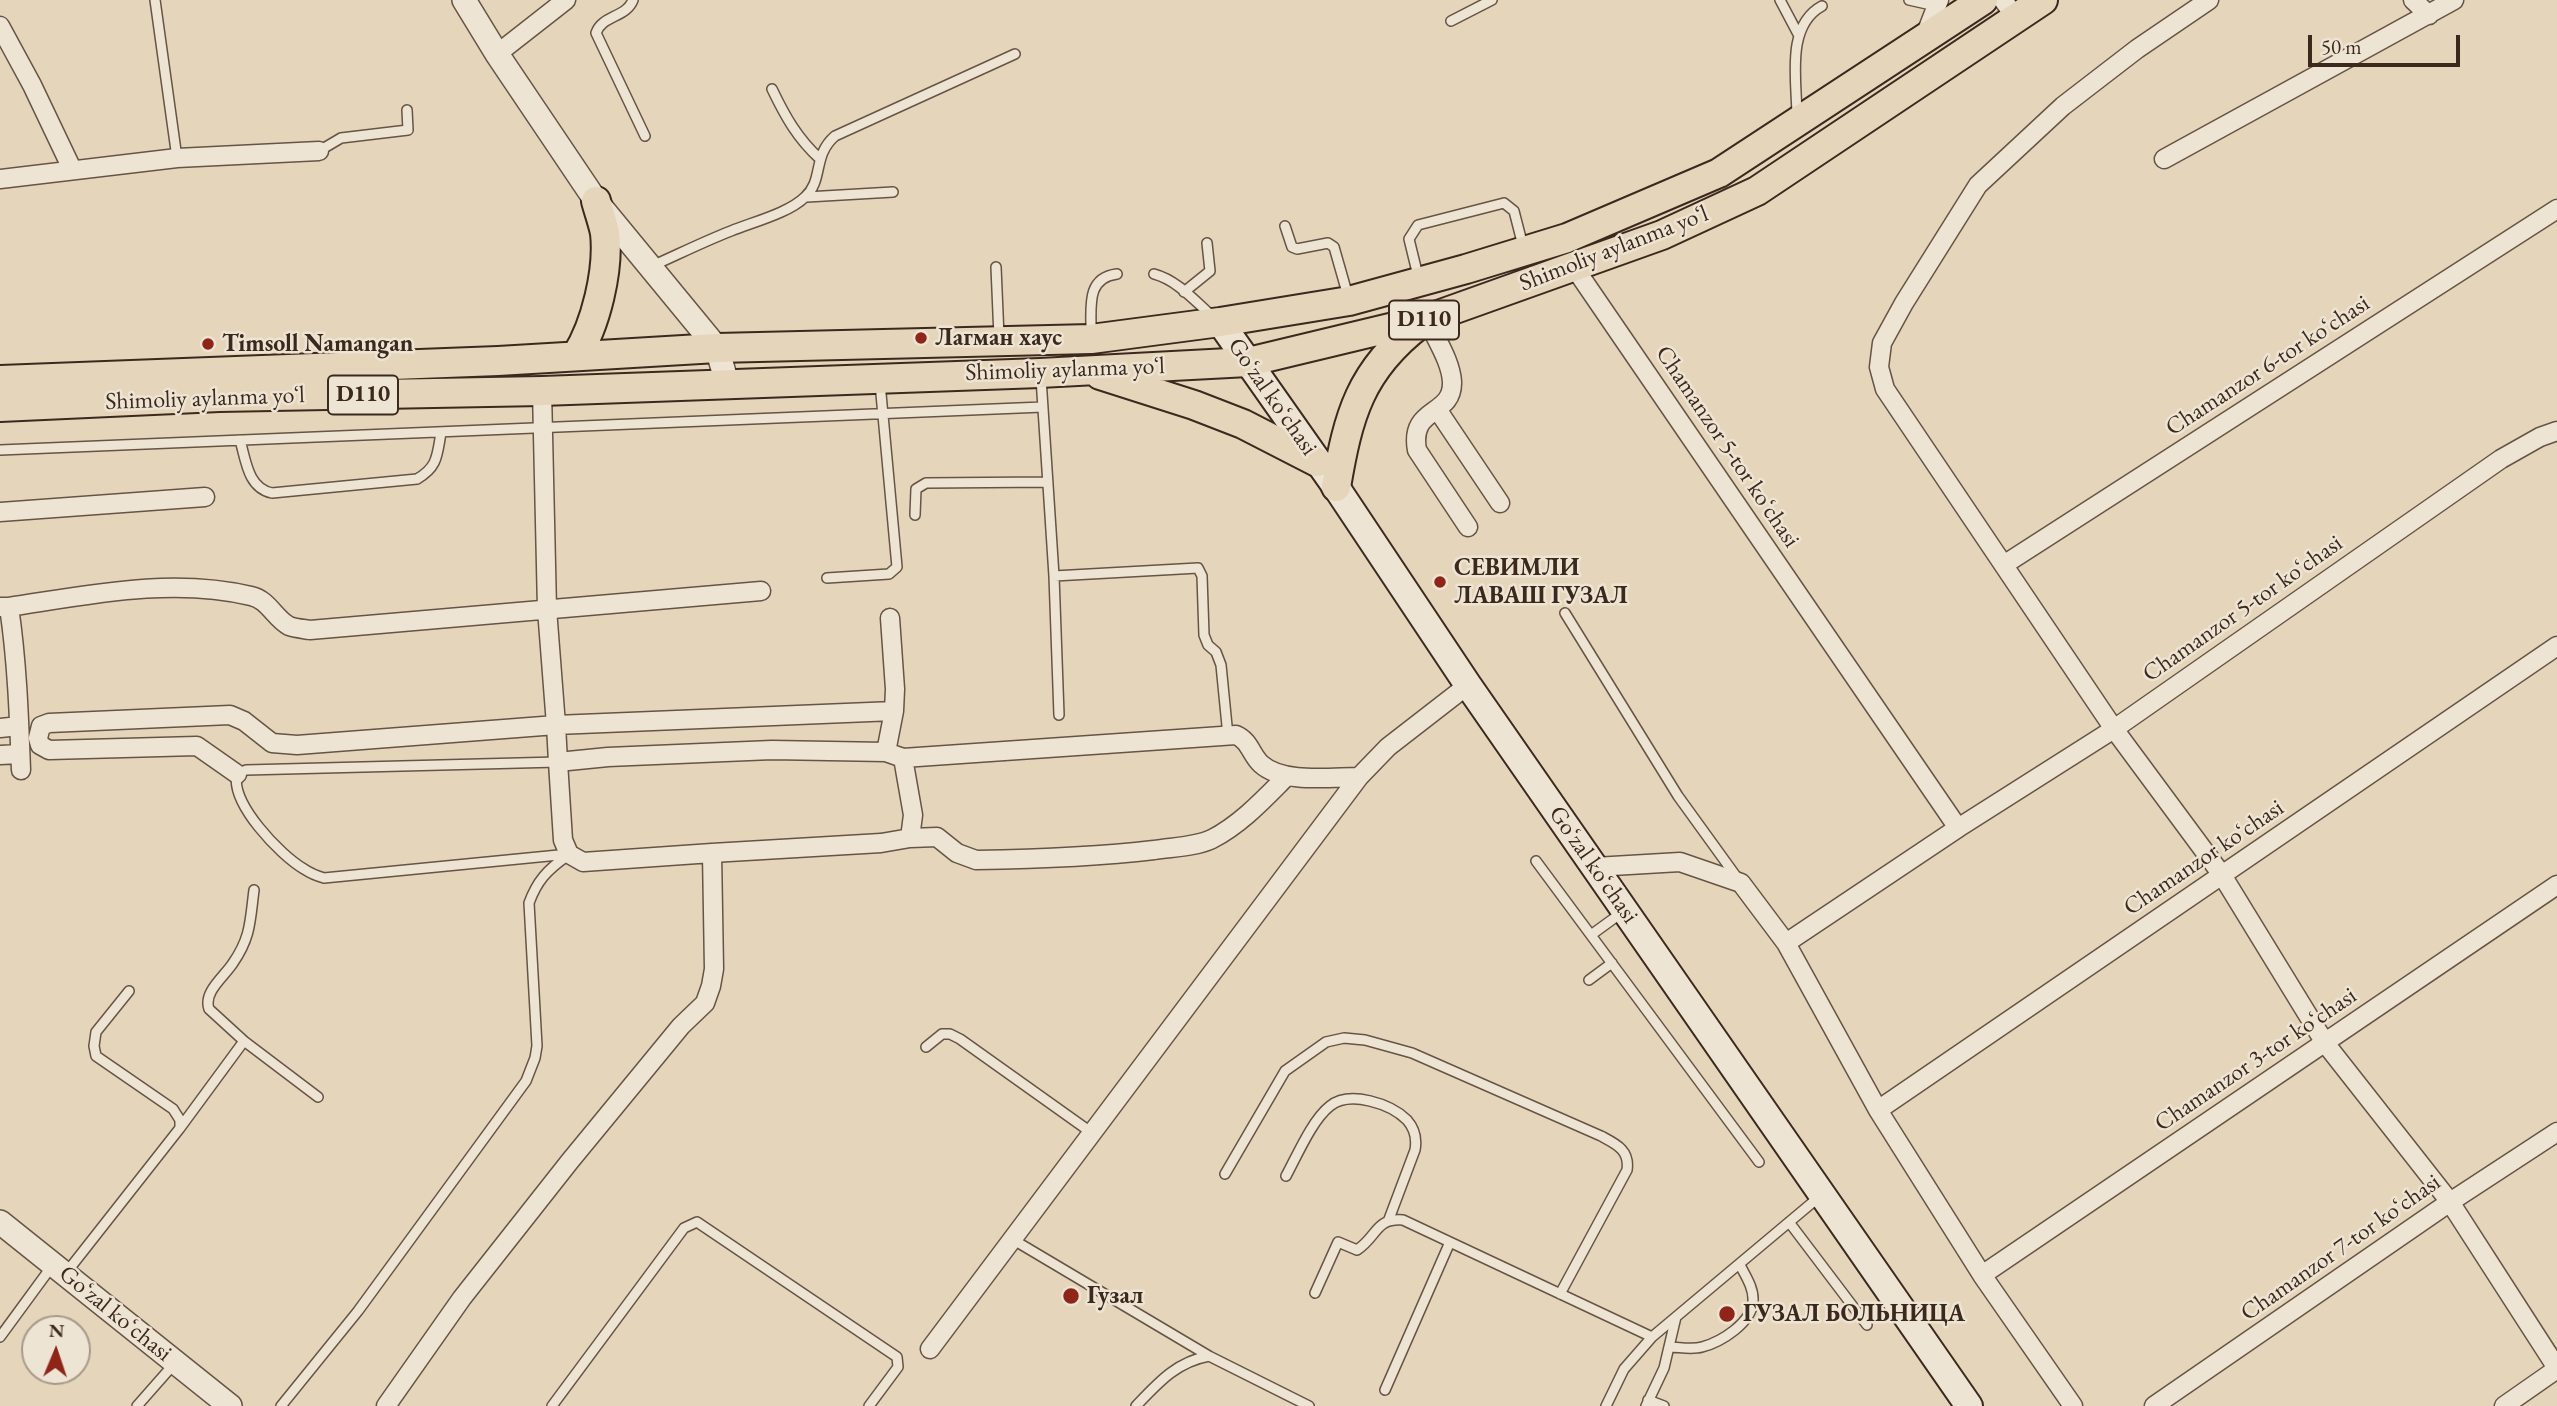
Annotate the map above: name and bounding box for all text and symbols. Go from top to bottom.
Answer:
scale bar [2312,21,2464,65]
text: 50 m [2321,33,2362,60]
street label: Shimoliy aylanma yoʻl [1516,200,1712,298]
street label: Chamanzor 6-tor koʻchasi [2161,289,2375,443]
road number: D110 [1389,300,1459,340]
place label: Лагман хаус [935,324,1062,352]
place label: Timsoll Namangan [222,330,413,358]
marker: Лагман хаус [913,330,929,346]
street label: Goʻzal koʻchasi [1221,333,1323,461]
marker: Timsoll Namangan [200,336,216,352]
street label: Chamanzor 5-tor koʻchasi [1649,341,1805,553]
street label: Shimoliy aylanma yoʻl [965,352,1165,388]
road number: D110 [328,376,398,414]
street label: Shimoliy aylanma yoʻl [105,381,305,417]
street label: Chamanzor 5-tor koʻchasi [2138,529,2348,689]
place label: СЕВИМЛИ ЛАВАШ ГУЗАЛ [1454,554,1628,610]
marker: СЕВИМЛИ ЛАВАШ ГУЗАЛ [1432,574,1448,590]
street label: Chamanzor koʻchasi [2118,794,2290,922]
street label: Goʻzal koʻchasi [1542,801,1644,929]
street label: Chamanzor 3-tor koʻchasi [2150,982,2362,1138]
street label: Chamanzor 7-tor koʻchasi [2236,1168,2446,1328]
street label: Goʻzal koʻchasi [53,1260,177,1368]
place label: Гузал [1087,1282,1143,1310]
marker: Гузал [1061,1286,1081,1306]
place label: ГУЗАЛ БОЛЬНИЦА [1743,1300,1965,1328]
marker: ГУЗАЛ БОЛЬНИЦА [1717,1304,1737,1324]
north arrow [21,1315,91,1385]
text: N [49,1318,65,1343]

